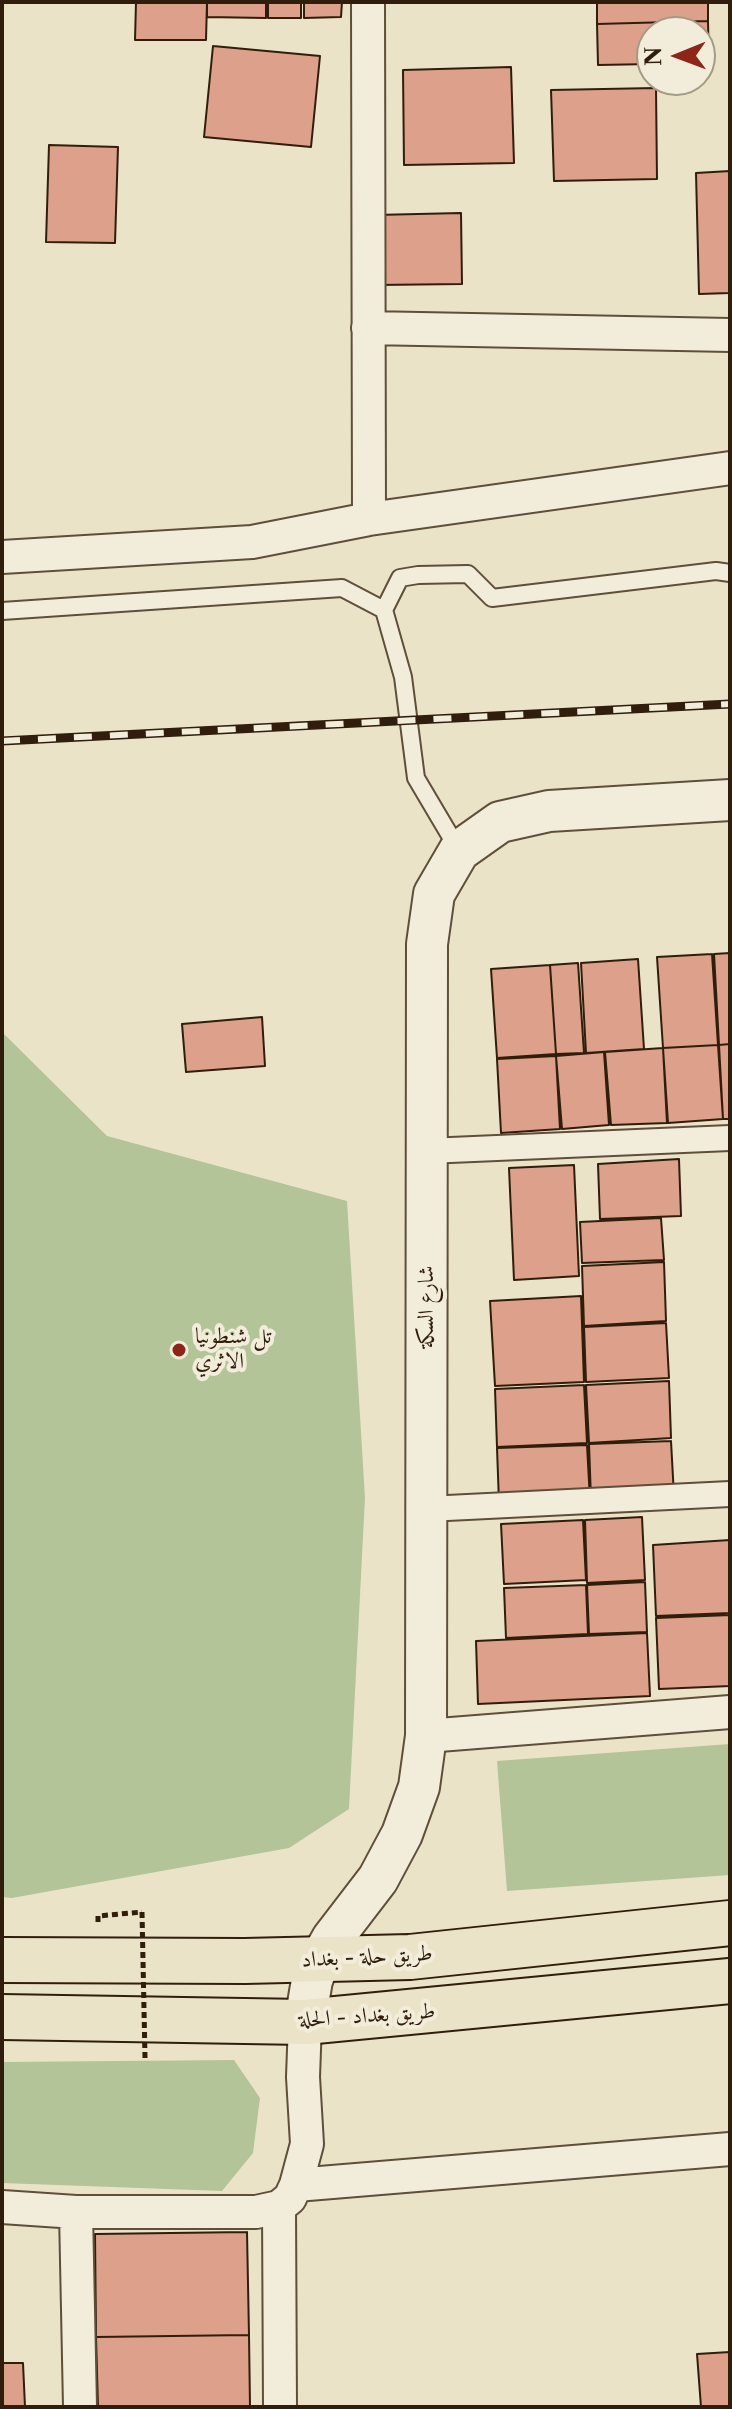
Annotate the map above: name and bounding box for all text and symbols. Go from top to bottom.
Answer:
north arrow [636,16,716,96]
text: N [640,47,667,66]
street label: شارع السكة [414,1266,440,1348]
place label: تل شنطونيا الاثري [195,1324,272,1376]
marker: تل شنطونيا الاثري [170,1341,188,1359]
street label: طريق حلة - بغداد [301,1940,433,1974]
street label: طريق بغداد - الحلة [298,1998,436,2034]

